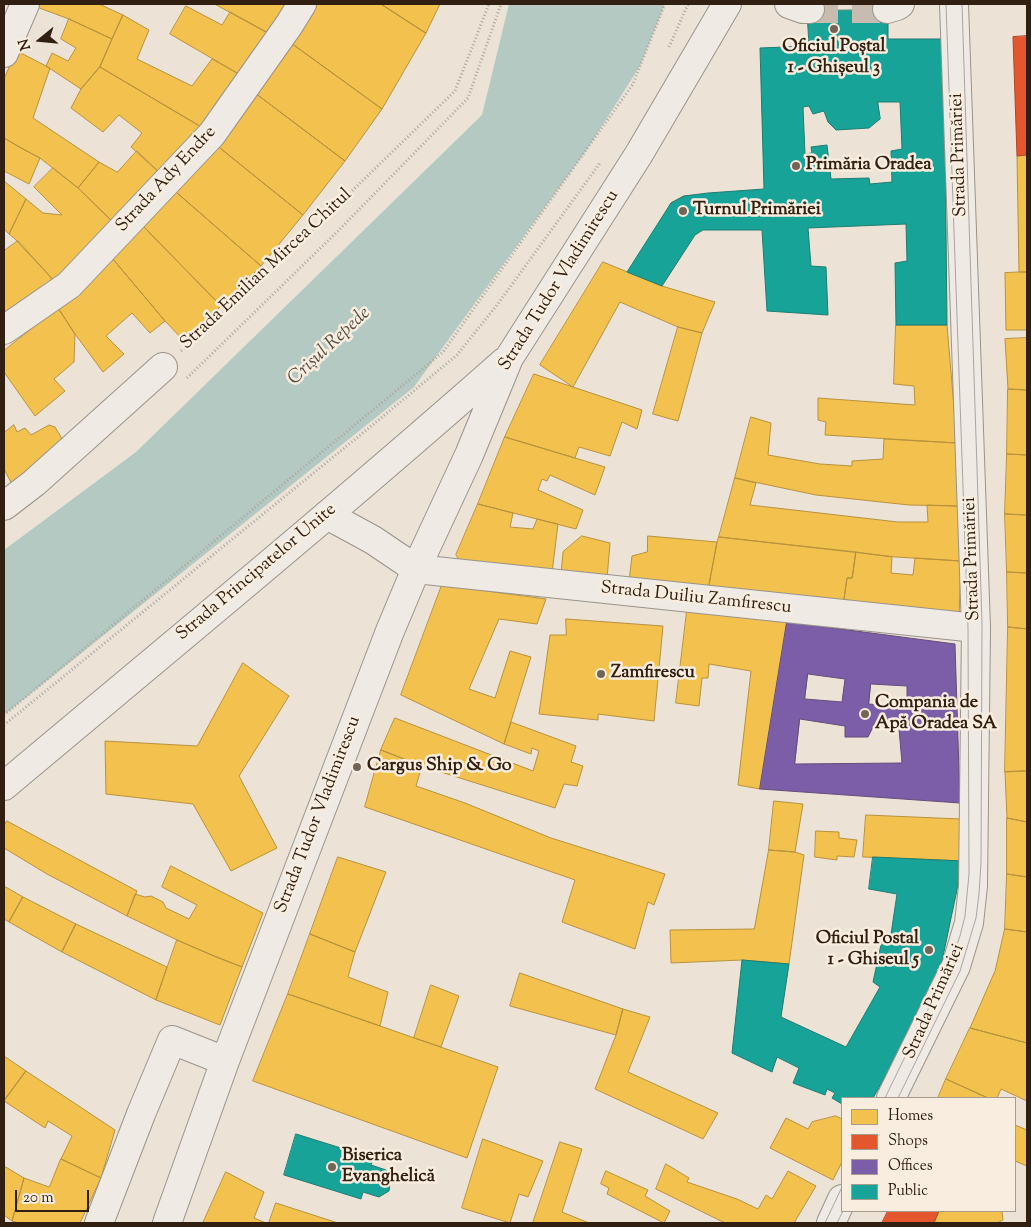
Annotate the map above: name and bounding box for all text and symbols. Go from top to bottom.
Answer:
north arrow [15,15,65,65]
marker: Oficiul Poștal 1 - Ghișeul 3 [828,23,840,35]
text: N [14,36,37,53]
place label: Oficiul Poștal 1 - Ghișeul 3 [782,37,886,80]
street label: Strada Primăriei [947,93,973,217]
street label: Strada Ady Endre [112,123,222,237]
place label: Primăria Oradea [806,155,932,177]
marker: Primăria Oradea [790,160,802,172]
street label: Strada Emilian Mircea Chitul [177,185,357,355]
street label: Strada Tudor Vladimirescu [495,187,625,375]
place label: Turnul Primăriei [693,200,821,222]
marker: Turnul Primăriei [677,205,689,217]
water label: Crișul Repede [284,303,376,391]
street label: Strada Primăriei [960,497,986,621]
street label: Strada Principatelor Unite [173,500,341,646]
street label: Strada Duiliu Zamfirescu [600,578,792,620]
place label: Zamfirescu [611,663,695,685]
marker: Zamfirescu [595,668,607,680]
place label: Compania de Apă Oradea SA [875,693,997,736]
marker: Compania de Apă Oradea SA [859,708,871,720]
street label: Strada Tudor Vladimirescu [271,713,367,917]
place label: Cargus Ship & Go [367,756,512,778]
marker: Cargus Ship & Go [351,761,363,773]
place label: Oficiul Postal 1 - Ghiseul 5 [816,929,919,972]
street label: Strada Primăriei [900,941,970,1063]
marker: Oficiul Postal 1 - Ghiseul 5 [923,944,935,956]
legend [841,1097,1016,1212]
text: Homes [888,1106,933,1127]
text: Shops [888,1131,928,1152]
place label: Biserica Evanghelică [342,1146,435,1188]
text: Offices [888,1156,933,1177]
marker: Biserica Evanghelică [326,1161,338,1173]
scale bar [18,1180,91,1212]
text: Public [888,1181,928,1202]
text: 20 m [23,1188,54,1209]

